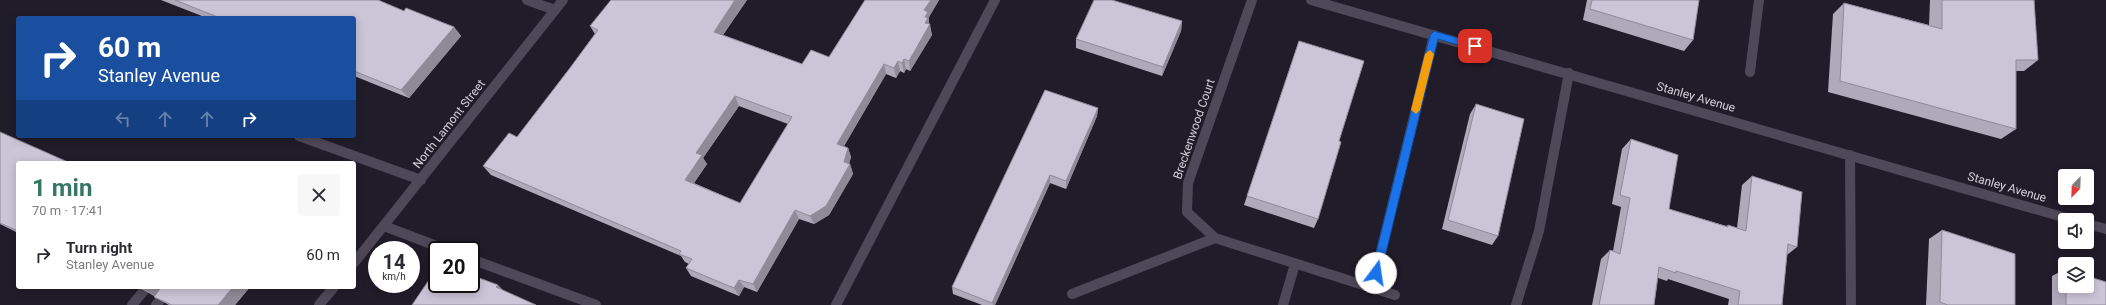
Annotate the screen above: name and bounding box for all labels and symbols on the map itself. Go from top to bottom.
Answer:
pin [1458,29,1492,63]
street label: North Lamont Street [410,77,488,171]
street label: Breckenwood Court [1170,77,1218,181]
street label: Stanley Avenue [1655,79,1737,115]
street label: Stanley Avenue [1966,169,2048,205]
north arrow [2058,169,2094,205]
speed limit sign: 20 [428,241,480,293]
position arrow [1355,252,1397,294]

